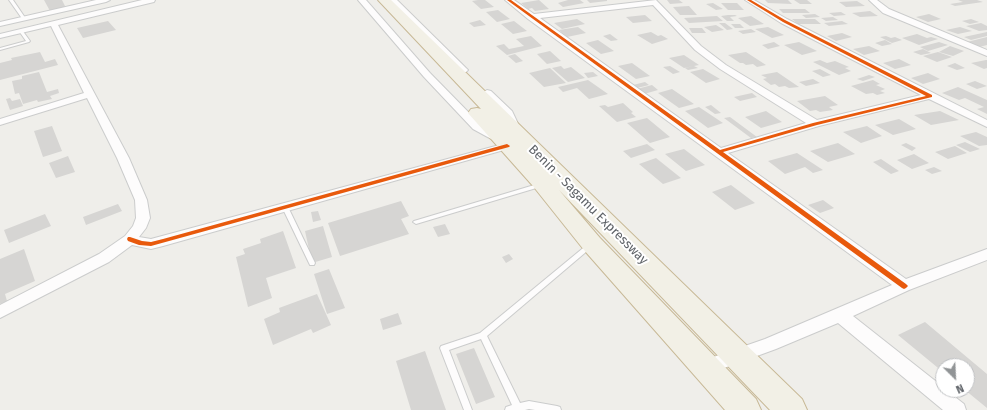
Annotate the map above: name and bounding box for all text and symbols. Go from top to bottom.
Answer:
street label: Benin - Sagamu Expressway [525,142,651,268]
north arrow [935,358,975,398]
text: N [954,381,966,396]

